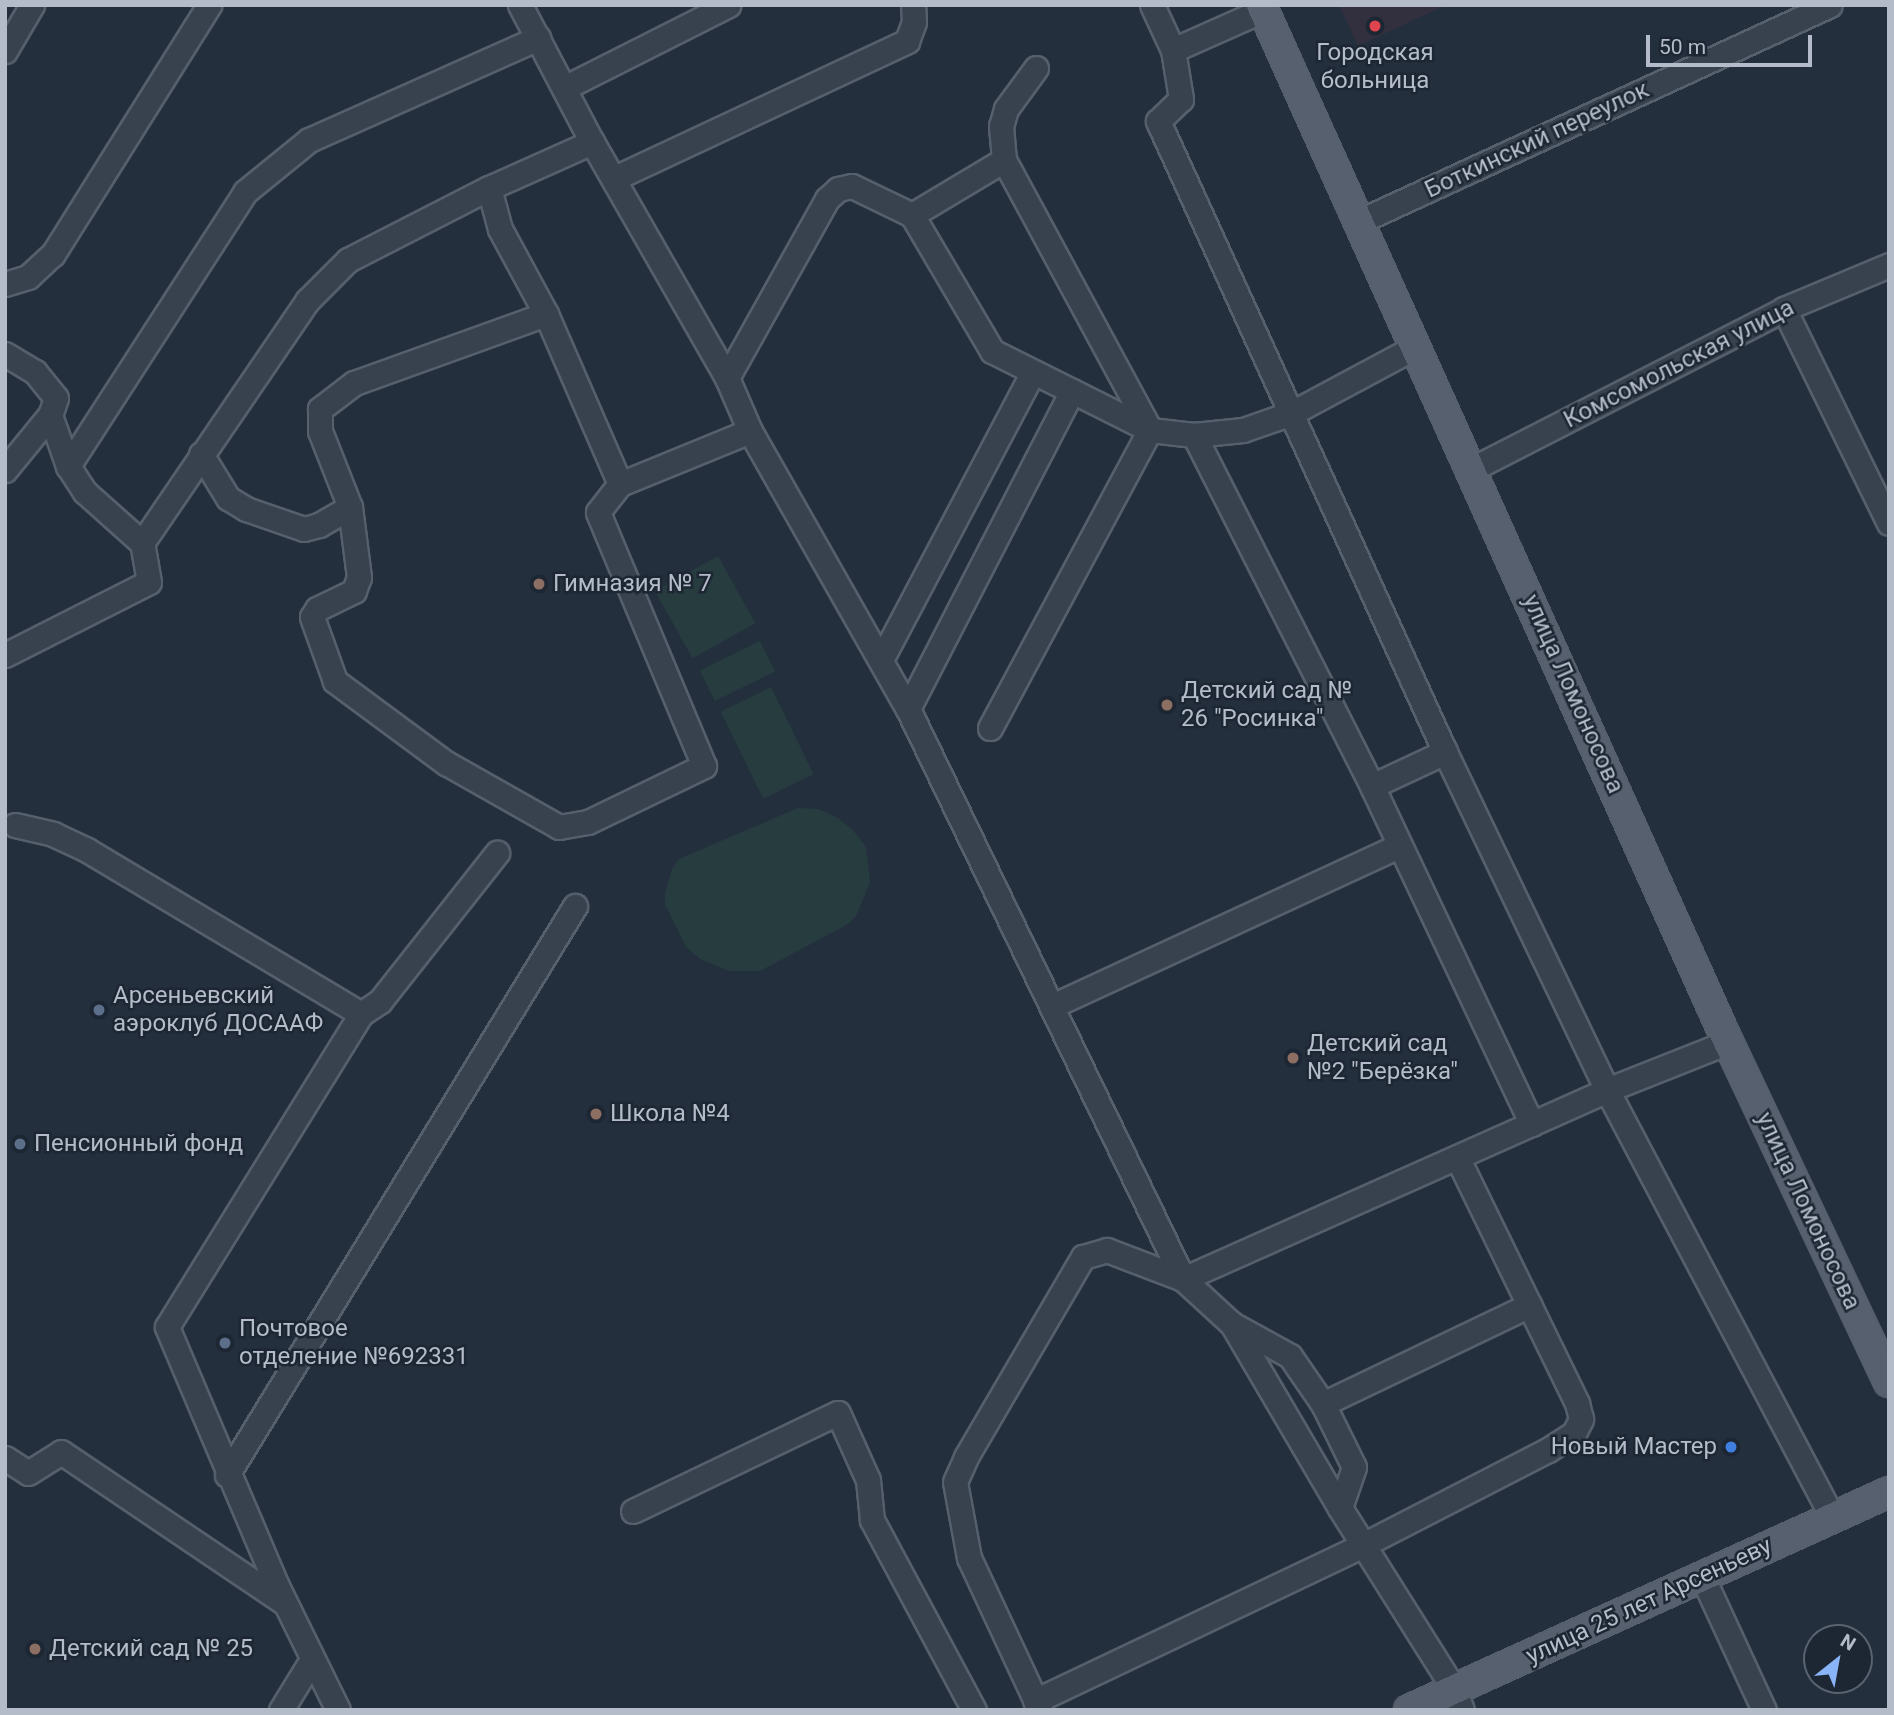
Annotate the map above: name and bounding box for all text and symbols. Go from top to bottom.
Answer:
marker: Городская больница [1365,16,1385,36]
scale bar [1649,21,1815,65]
text: 50 m [1659,35,1706,59]
place label: Городская больница [1316,39,1434,95]
street label: Боткинский переулок [1420,75,1654,205]
street label: Комсомольская улица [1559,293,1799,435]
place label: Гимназия № 7 [553,570,712,598]
marker: Гимназия № 7 [531,576,547,592]
street label: улица Ломоносова [1516,590,1630,798]
place label: Детский сад № 26 "Росинка" [1181,677,1352,733]
marker: Детский сад № 26 "Росинка" [1159,697,1175,713]
place label: Арсеньевский аэроклуб ДОСААФ [113,982,323,1038]
marker: Арсеньевский аэроклуб ДОСААФ [91,1002,107,1018]
place label: Детский сад №2 "Берёзка" [1307,1030,1458,1086]
marker: Детский сад №2 "Берёзка" [1285,1050,1301,1066]
place label: Школа №4 [610,1100,730,1128]
marker: Школа №4 [588,1106,604,1122]
street label: улица Ломоносова [1750,1108,1866,1314]
place label: Пенсионный фонд [34,1130,243,1158]
marker: Пенсионный фонд [12,1136,28,1152]
place label: Почтовое отделение №692331 [239,1315,469,1371]
marker: Почтовое отделение №692331 [217,1335,233,1351]
place label: Новый Мастер [1551,1433,1717,1461]
marker: Новый Мастер [1723,1439,1739,1455]
street label: улица 25 лет Арсеньеву [1522,1531,1776,1671]
north arrow [1803,1624,1873,1694]
text: N [1836,1629,1860,1656]
place label: Детский сад № 25 [49,1635,253,1663]
marker: Детский сад № 25 [27,1641,43,1657]

